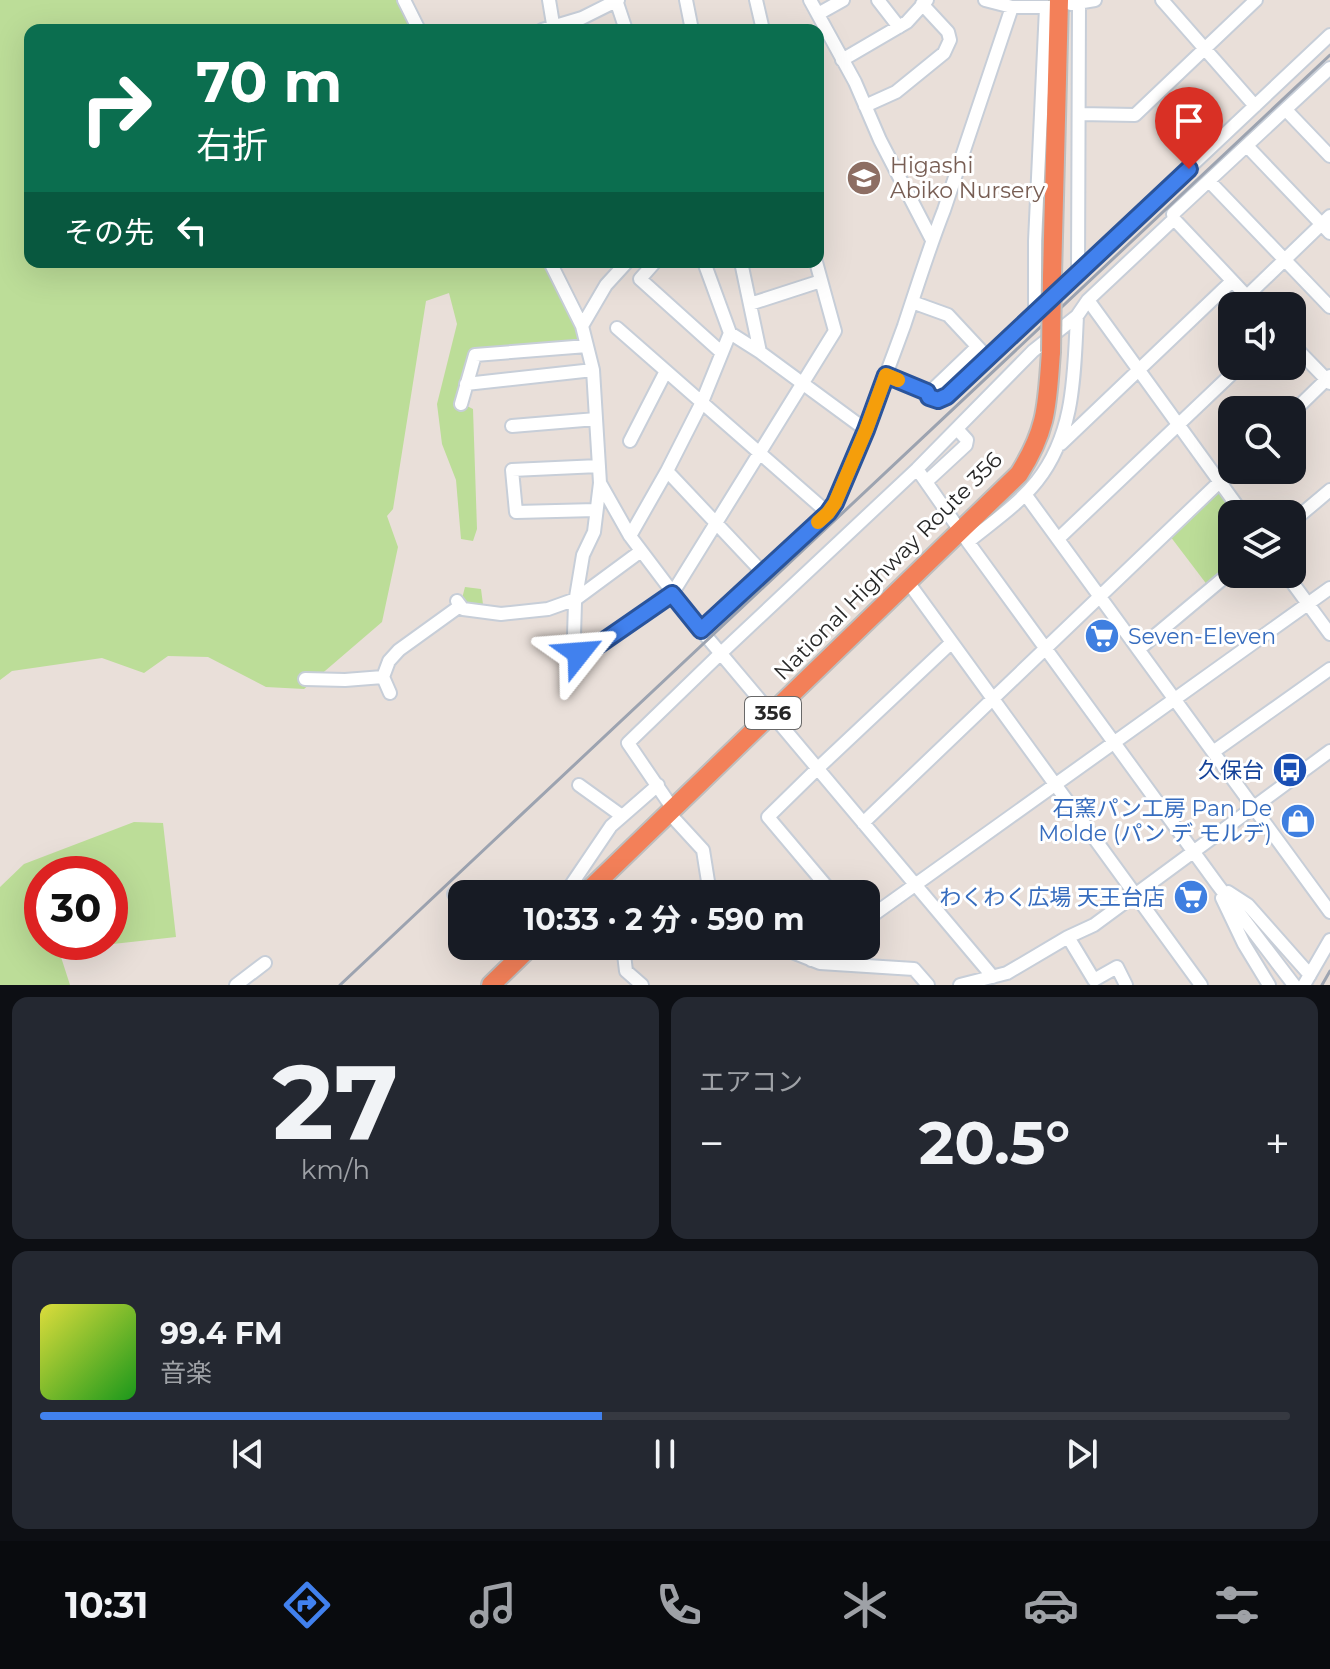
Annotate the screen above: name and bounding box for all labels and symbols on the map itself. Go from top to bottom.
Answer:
pin [1155,87,1223,169]
place label: Higashi Abiko Nursery [890,152,1045,204]
school or university icon: Higashi Abiko Nursery [845,159,883,197]
street label: National Highway Route 356 [768,446,1008,686]
position arrow [537,611,621,695]
supermarket icon: Seven-Eleven [1083,617,1121,655]
place label: Seven-Eleven [1128,623,1276,650]
road number: 356 [745,697,801,729]
bus stop icon: 久保台 [1271,751,1309,789]
place label: 久保台 [1198,757,1264,784]
place label: 石窯パン工房 Pan De Molde (パン デ モルデ) [1038,795,1272,847]
shop icon: 石窯パン工房 Pan De Molde (パン デ モルデ) [1279,802,1317,840]
speed limit sign: 30 [24,856,128,960]
supermarket icon: わくわく広場 天王台店 [1172,878,1210,916]
place label: わくわく広場 天王台店 [939,884,1165,911]

